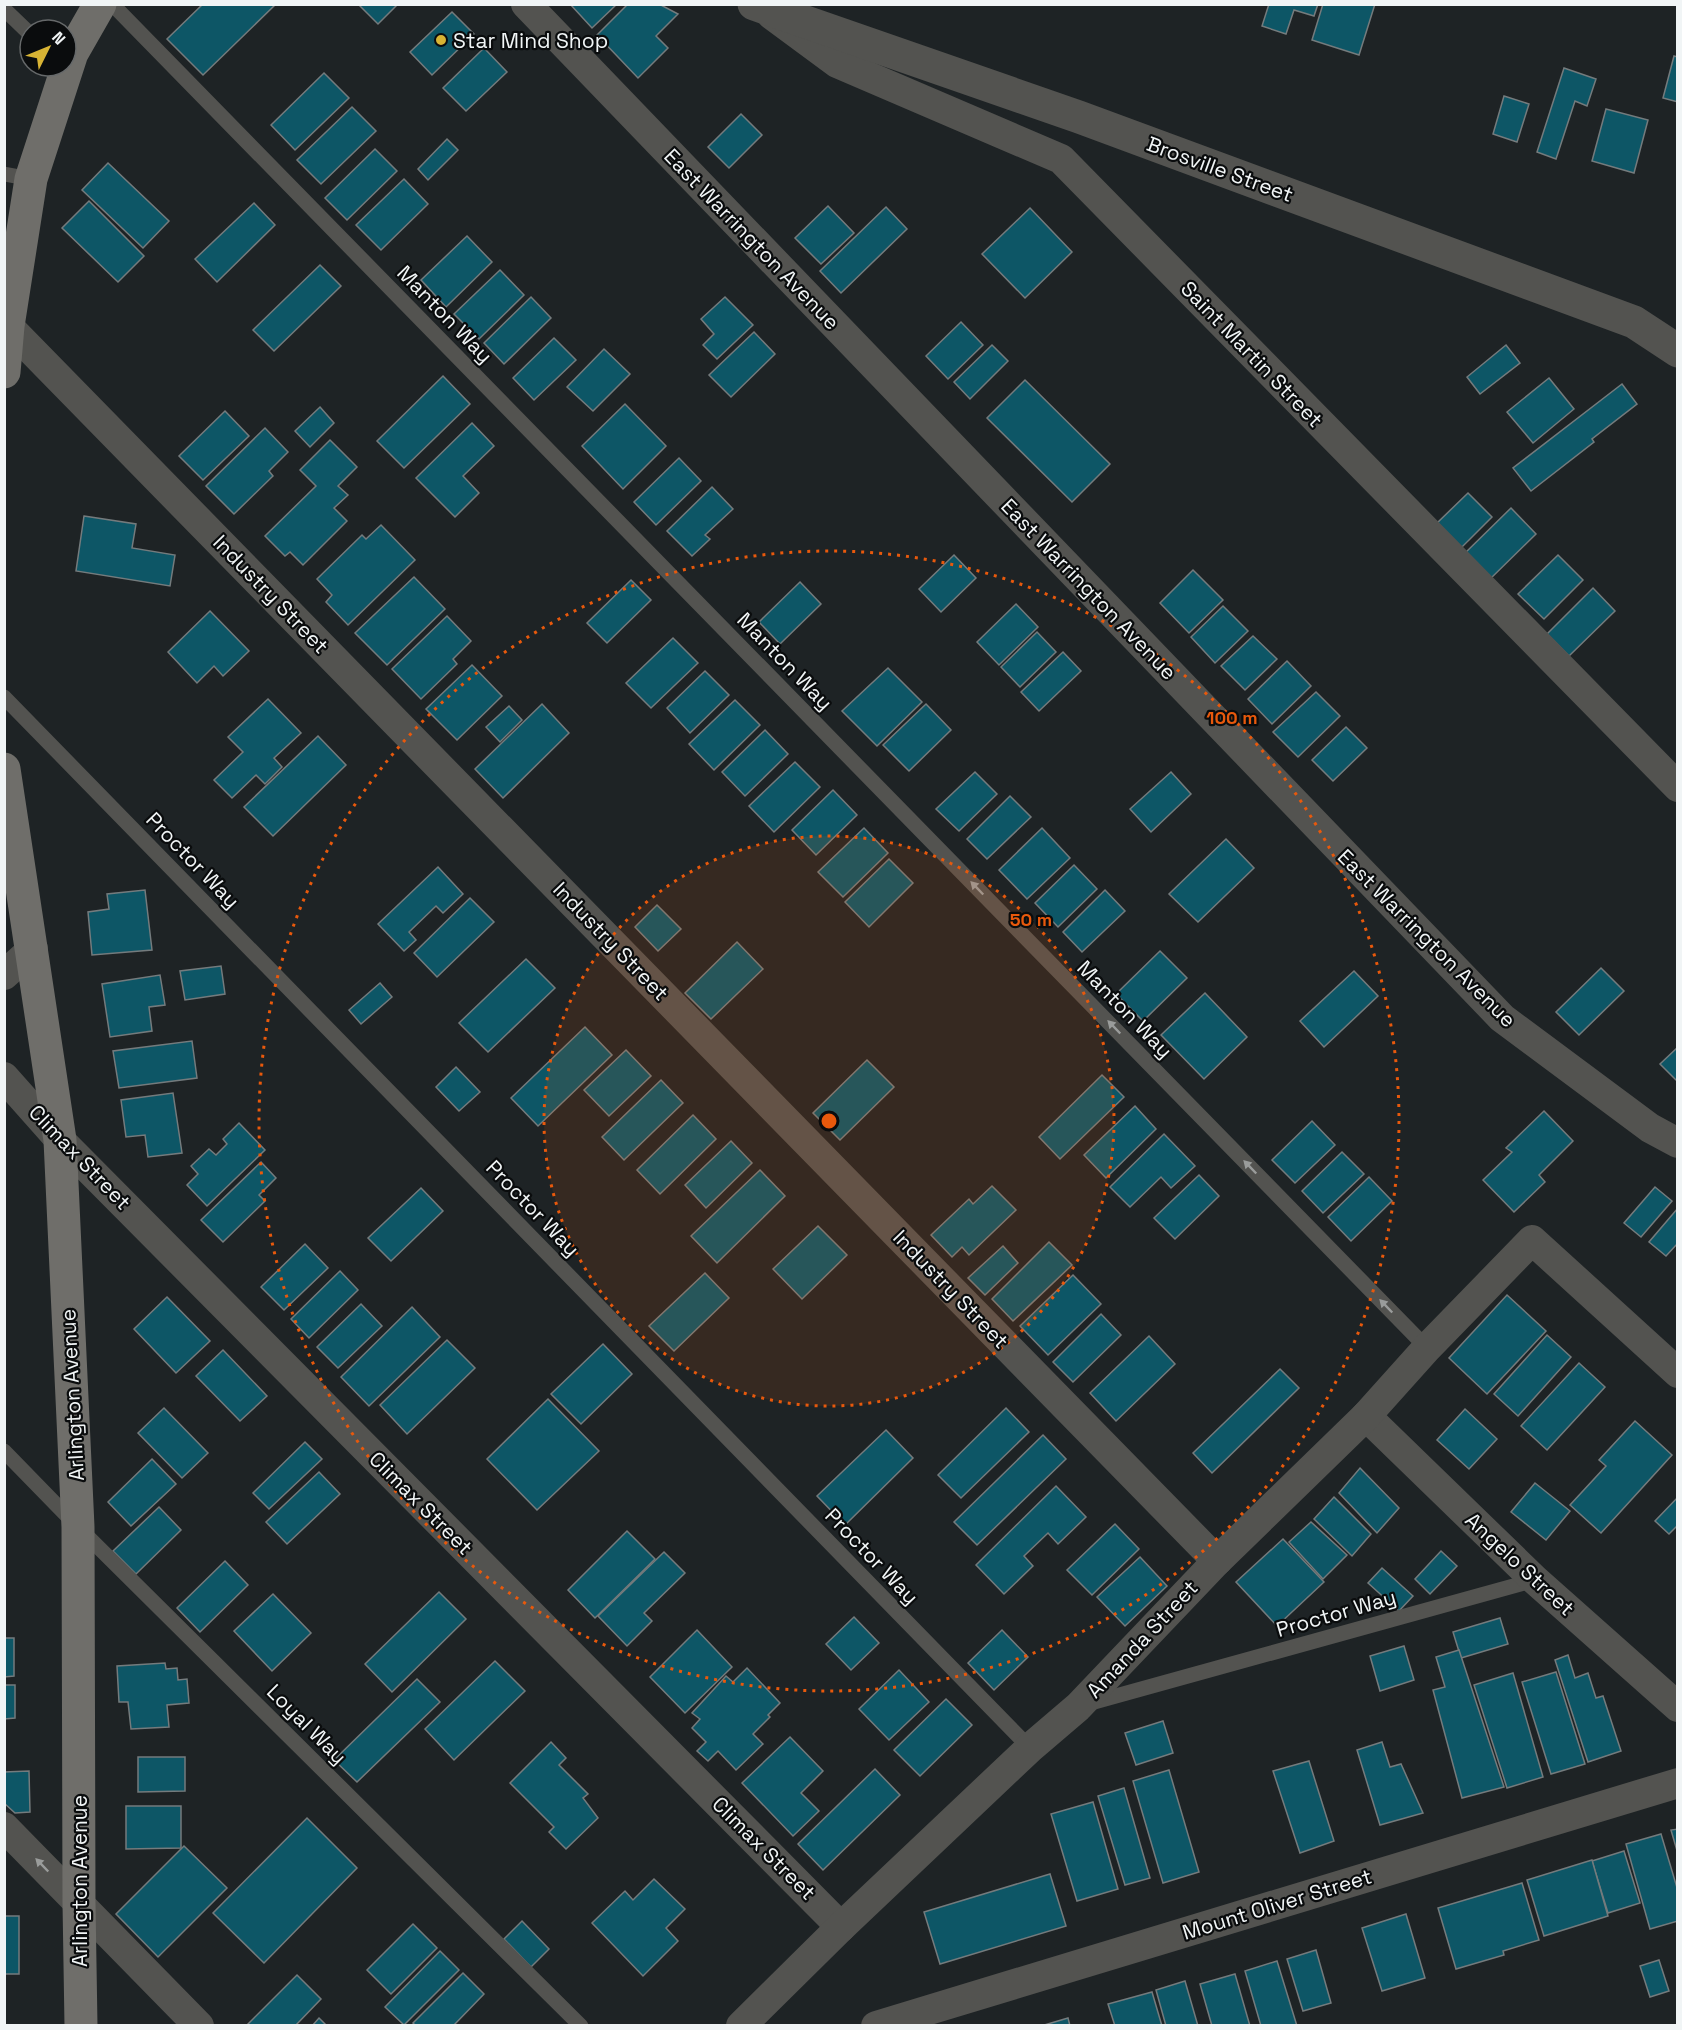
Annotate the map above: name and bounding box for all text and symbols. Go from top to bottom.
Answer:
north arrow [18,18,78,78]
text: N [47,27,70,49]
place label: Star Mind Shop [453,27,608,54]
marker: Star Mind Shop [434,33,448,47]
street label: Brosville Street [1143,130,1297,208]
street label: East Warrington Avenue [658,143,846,335]
street label: Manton Way [392,259,498,369]
street label: Saint Martin Street [1175,275,1329,433]
street label: East Warrington Avenue [995,493,1183,685]
street label: Industry Street [207,529,335,659]
street label: Manton Way [732,606,838,716]
text: 100 m [1206,706,1258,729]
street label: Proctor Way [140,806,246,914]
street label: East Warrington Avenue [1332,843,1522,1033]
street label: Industry Street [547,876,675,1006]
one-way arrow [970,880,984,895]
text: 50 m [1010,908,1052,931]
street label: Manton Way [1072,954,1178,1064]
one-way arrow [1107,1021,1121,1035]
street label: Climax Street [23,1099,137,1215]
centre of rings [819,1111,839,1131]
street label: Proctor Way [480,1154,586,1262]
one-way arrow [1243,1159,1257,1174]
street label: Industry Street [887,1224,1015,1354]
one-way arrow [1380,1299,1394,1313]
street label: Arlington Avenue [54,1308,90,1482]
street label: Climax Street [363,1445,479,1561]
street label: Proctor Way [819,1502,925,1610]
street label: Angelo Street [1460,1506,1580,1622]
street label: Amanda Street [1080,1574,1204,1704]
street label: Proctor Way [1273,1583,1399,1643]
street label: Loyal Way [261,1678,353,1770]
street label: Climax Street [706,1790,822,1906]
street label: Arlington Avenue [66,1795,93,1967]
one-way arrow [35,1858,49,1872]
street label: Mount Oliver Street [1179,1862,1375,1946]

